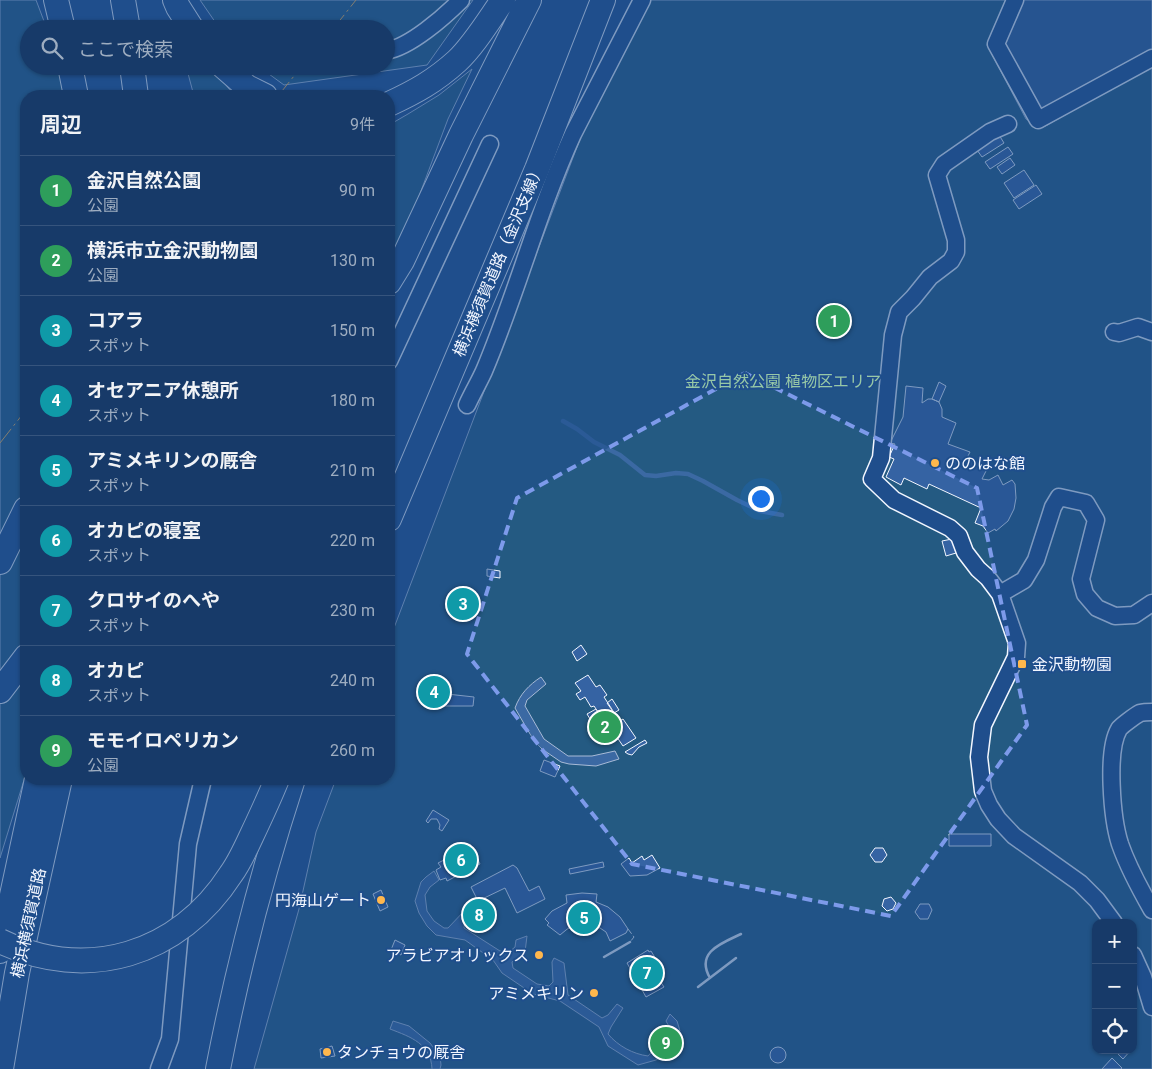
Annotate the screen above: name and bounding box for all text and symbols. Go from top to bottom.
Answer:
search box [20,20,395,75]
icon: search [38,34,66,62]
text: ここで検索 [78,38,173,61]
text: 周辺 [40,113,82,137]
text: 9件 [350,115,375,134]
street label: 横浜横須賀道路（金沢支線） [449,161,548,360]
text: 金沢自然公園 [87,169,201,192]
text: 1 [51,181,61,200]
text: 90 m [339,181,375,200]
text: 公園 [87,196,119,215]
text: 横浜市立金沢動物園 [87,239,258,262]
text: 2 [51,251,61,270]
text: 130 m [330,251,375,270]
text: 公園 [87,266,119,285]
pin: 1 [818,302,850,340]
text: コアラ [87,309,144,332]
text: 3 [51,321,61,340]
text: 150 m [330,321,375,340]
text: スポット [87,336,151,355]
park label: 金沢自然公園 植物区エリア [685,372,881,391]
text: オセアニア休憩所 [87,379,239,402]
text: 4 [51,391,61,410]
text: 180 m [330,391,375,410]
text: スポット [87,406,151,425]
text: アミメキリンの厩舎 [87,449,258,472]
place label: ののはな館 [945,454,1025,473]
marker: ののはな館 [929,457,941,469]
text: 5 [51,461,61,480]
text: 210 m [330,461,375,480]
text: スポット [87,476,151,495]
your location [748,486,774,512]
text: オカピの寝室 [87,519,201,542]
text: 6 [51,531,61,550]
text: 220 m [330,531,375,550]
text: スポット [87,546,151,565]
pin: 3 [447,585,479,623]
text: クロサイのへや [87,589,220,612]
text: 7 [51,601,61,620]
text: 230 m [330,601,375,620]
text: スポット [87,616,151,635]
place label: 金沢動物園 [1032,655,1112,674]
marker: 金沢動物園 [1016,658,1028,670]
text: オカピ [87,659,144,682]
text: 8 [51,671,61,690]
text: 240 m [330,671,375,690]
pin: 4 [418,673,450,711]
text: スポット [87,686,151,705]
pin: 2 [589,708,621,746]
text: モモイロペリカン [87,729,239,752]
text: 9 [51,741,61,760]
text: 260 m [330,741,375,760]
text: 公園 [87,756,119,775]
pin: 6 [445,841,477,879]
street label: 横浜横須賀道路 [8,866,49,980]
place label: 円海山ゲート [275,891,371,910]
marker: 円海山ゲート [375,894,387,906]
pin: 8 [463,896,495,934]
pin: 5 [568,899,600,937]
map controls [1092,919,1137,1054]
button: + [1092,919,1137,964]
place label: アラビアオリックス [385,946,529,965]
marker: アラビアオリックス [533,949,545,961]
pin: 7 [631,954,663,992]
button: − [1092,964,1137,1009]
place label: アミメキリン [488,984,584,1003]
marker: アミメキリン [588,987,600,999]
button: locate [1092,1009,1137,1054]
pin: 9 [650,1024,682,1062]
place label: タンチョウの厩舎 [337,1043,465,1062]
marker: タンチョウの厩舎 [321,1046,333,1058]

